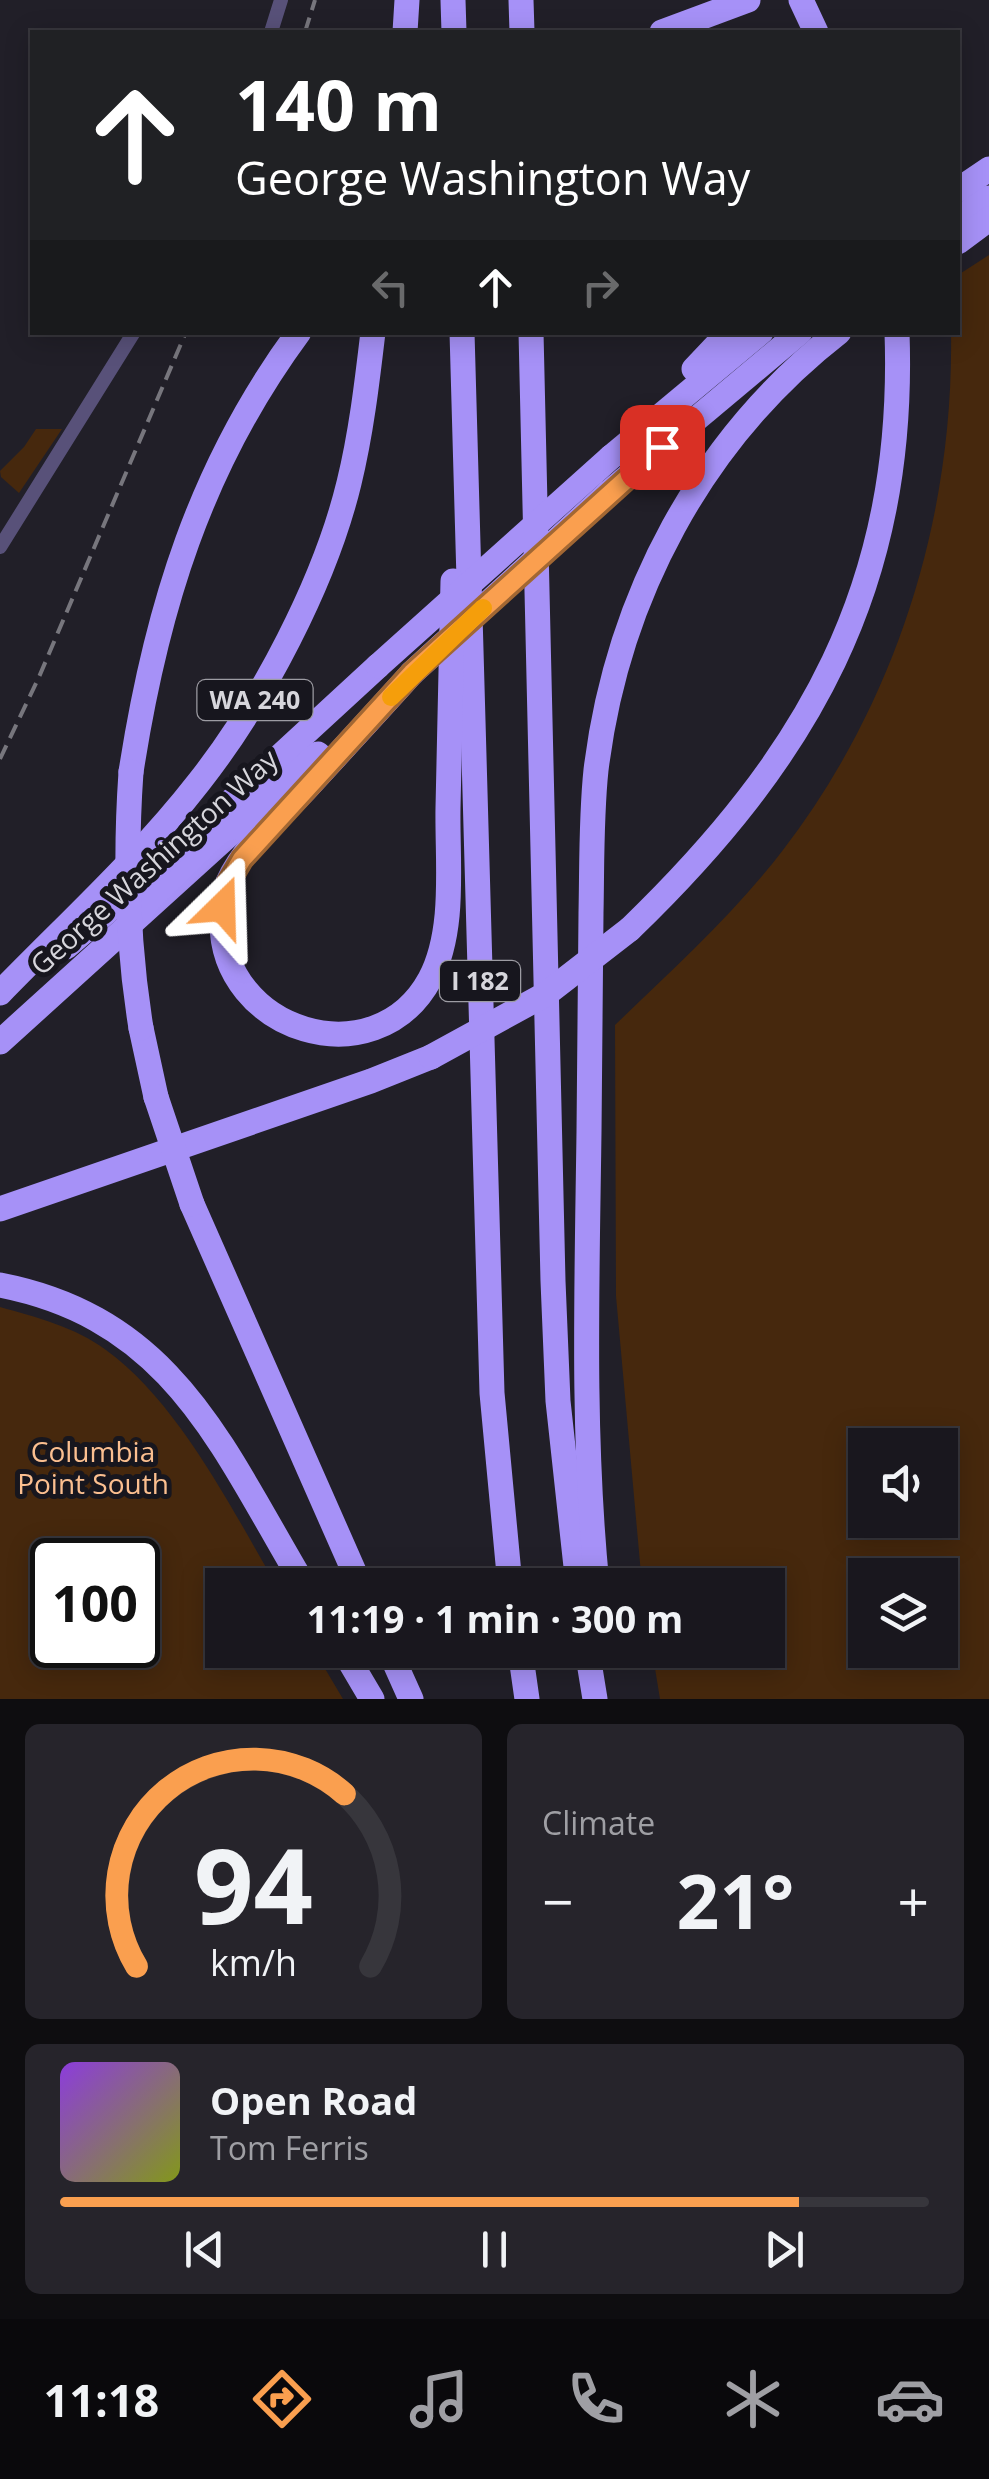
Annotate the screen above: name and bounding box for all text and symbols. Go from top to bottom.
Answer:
text: 140 m [235,56,442,152]
icon: ahead [70,70,200,200]
text: George Washington Way [235,147,750,208]
icon: left [363,260,418,315]
icon: ahead [468,260,523,315]
icon: right [573,260,628,315]
pin [620,405,705,490]
icon: arrive [635,420,690,475]
road number: WA 240 [198,680,312,720]
street label: George Washington Way [21,739,286,983]
position arrow [170,855,274,959]
road number: I 182 [440,961,520,1001]
map controls [848,1428,958,1668]
button: sound [848,1428,958,1538]
park label: Columbia Point South [17,1432,169,1502]
speed limit sign: 100 [30,1538,160,1668]
button: layers [848,1558,958,1668]
text: 11:19 · 1 min · 300 m [307,1592,683,1644]
text: Climate [542,1801,655,1844]
text: 94 [194,1813,313,1954]
text: 21° [677,1849,794,1951]
text: − [542,1863,573,1938]
text: + [898,1863,929,1938]
text: km/h [210,1938,297,1986]
text: Open Road [210,2074,417,2126]
text: Tom Ferris [210,2126,369,2169]
icon: previous [177,2222,232,2277]
icon: pause [467,2222,522,2277]
icon: next [757,2222,812,2277]
icon: directions [247,2364,317,2434]
icon: music [404,2364,474,2434]
icon: phone [561,2364,631,2434]
icon: climate [718,2364,788,2434]
icon: car [875,2364,945,2434]
text: 11:18 [44,2369,159,2430]

